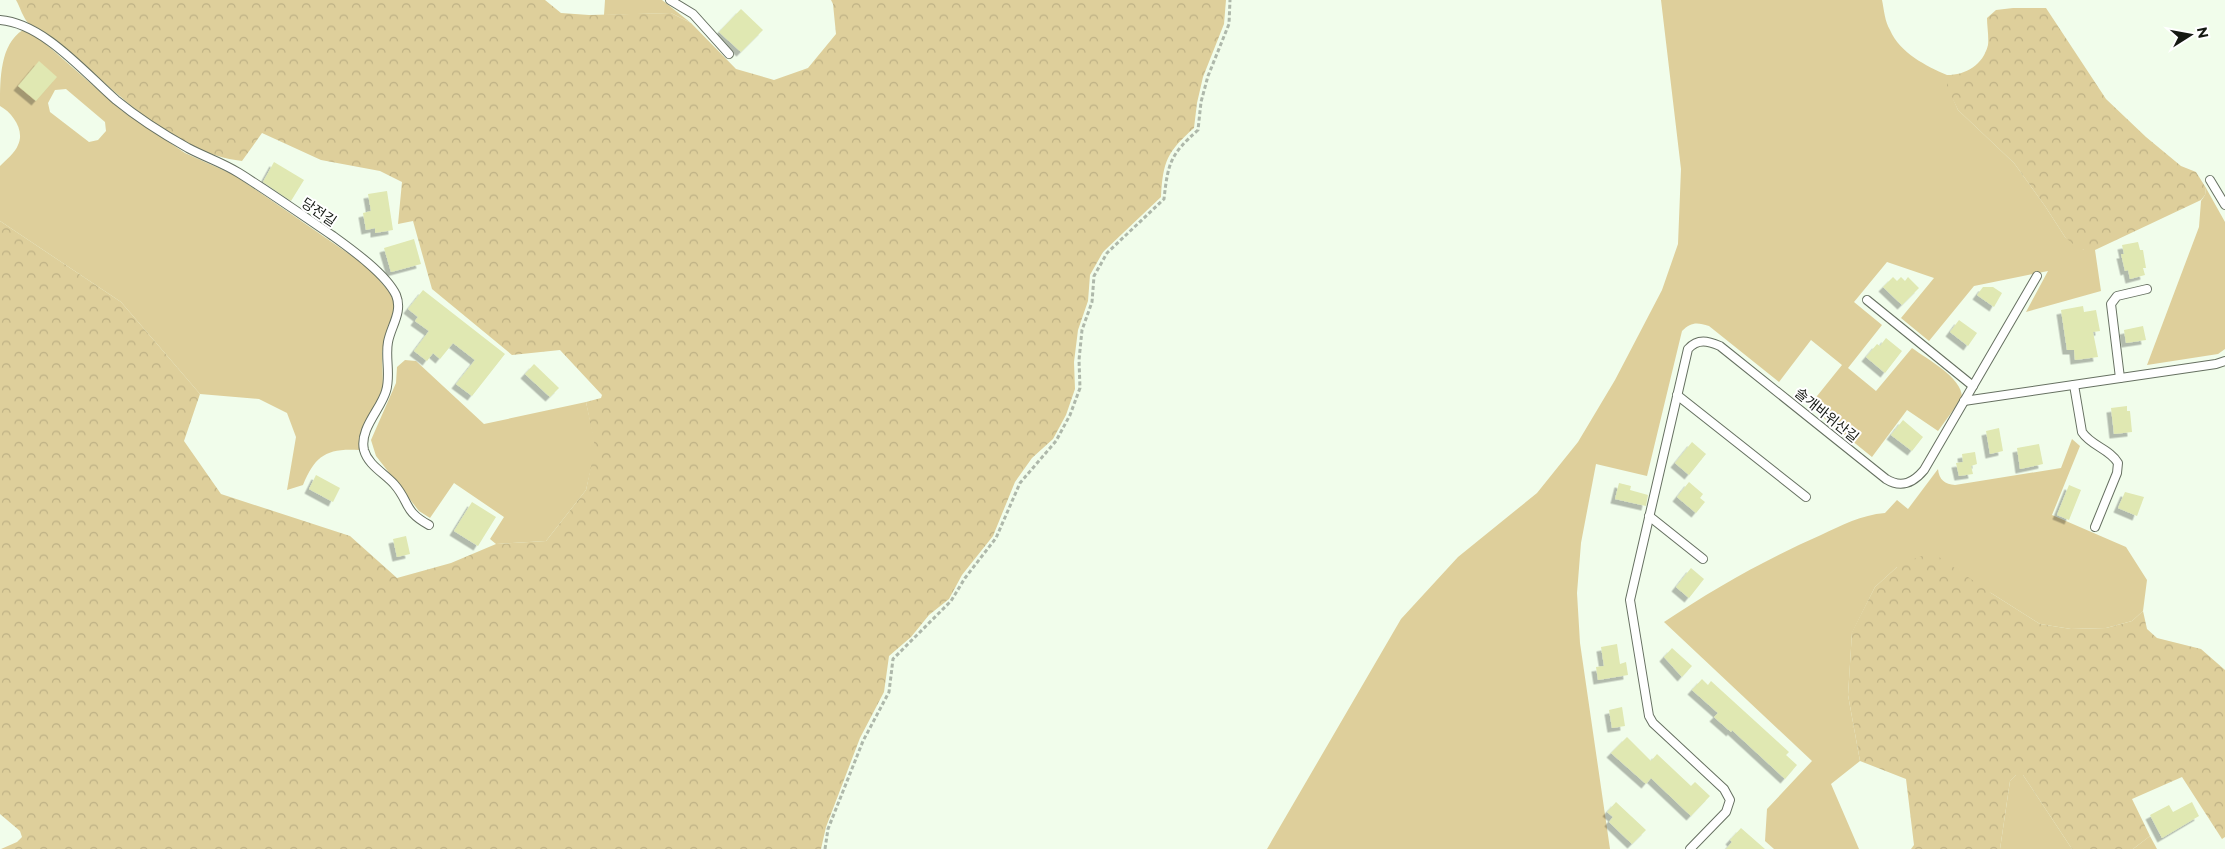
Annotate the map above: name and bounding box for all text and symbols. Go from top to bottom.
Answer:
north arrow [2165,10,2215,60]
text: N [2193,25,2213,40]
street label: 당전길 [298,194,340,230]
street label: 솔개바위산길 [1791,384,1863,446]

